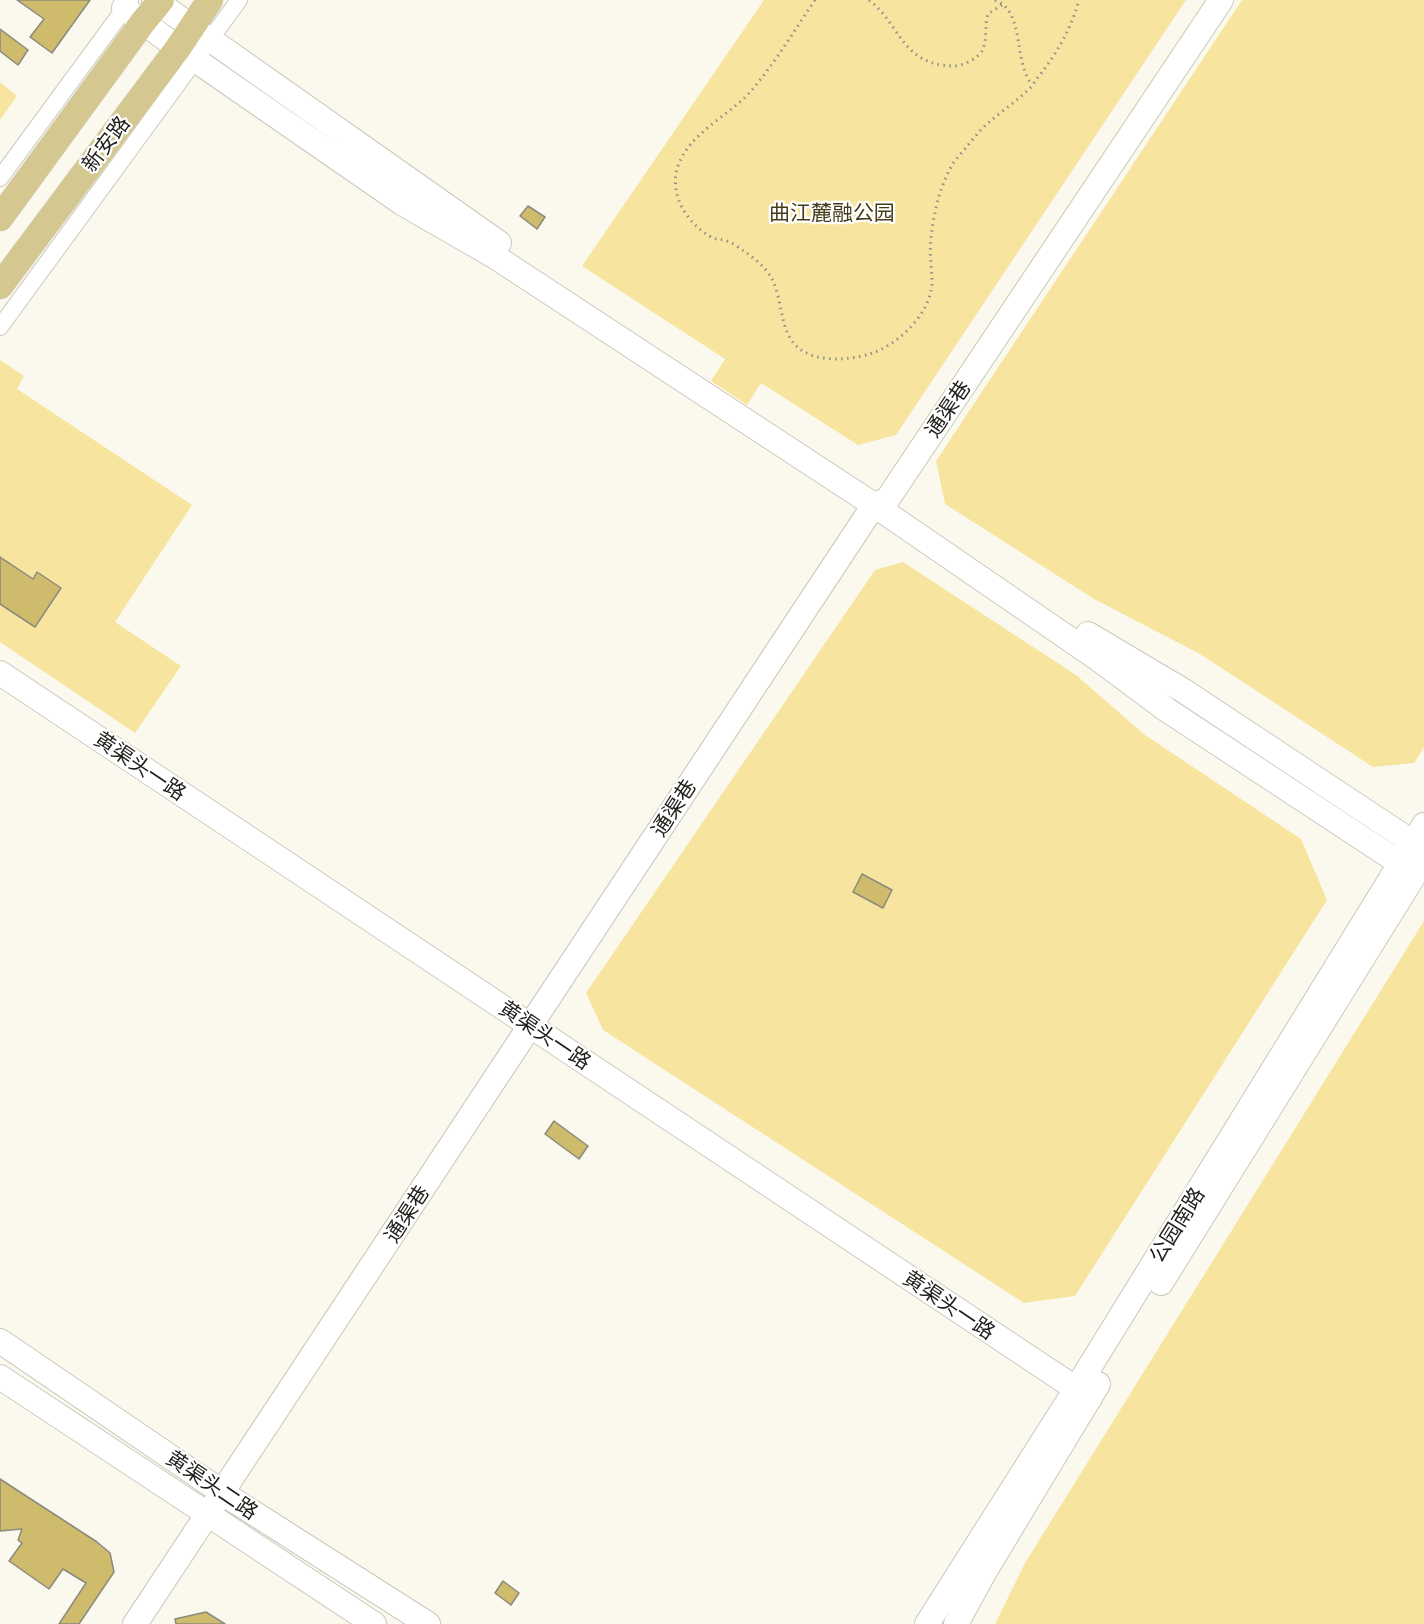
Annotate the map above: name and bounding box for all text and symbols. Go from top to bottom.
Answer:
street label: 新安路 [77,111,135,177]
park label: 曲江麓融公园 [769,200,895,226]
street label: 通渠巷 [920,376,976,442]
street label: 黄渠头一路 [89,726,191,806]
street label: 通渠巷 [646,775,702,841]
street label: 黄渠头一路 [494,995,596,1075]
street label: 通渠巷 [379,1181,435,1247]
street label: 公园南路 [1144,1183,1210,1267]
street label: 黄渠头一路 [898,1265,1000,1345]
street label: 黄渠头二路 [161,1445,263,1525]

